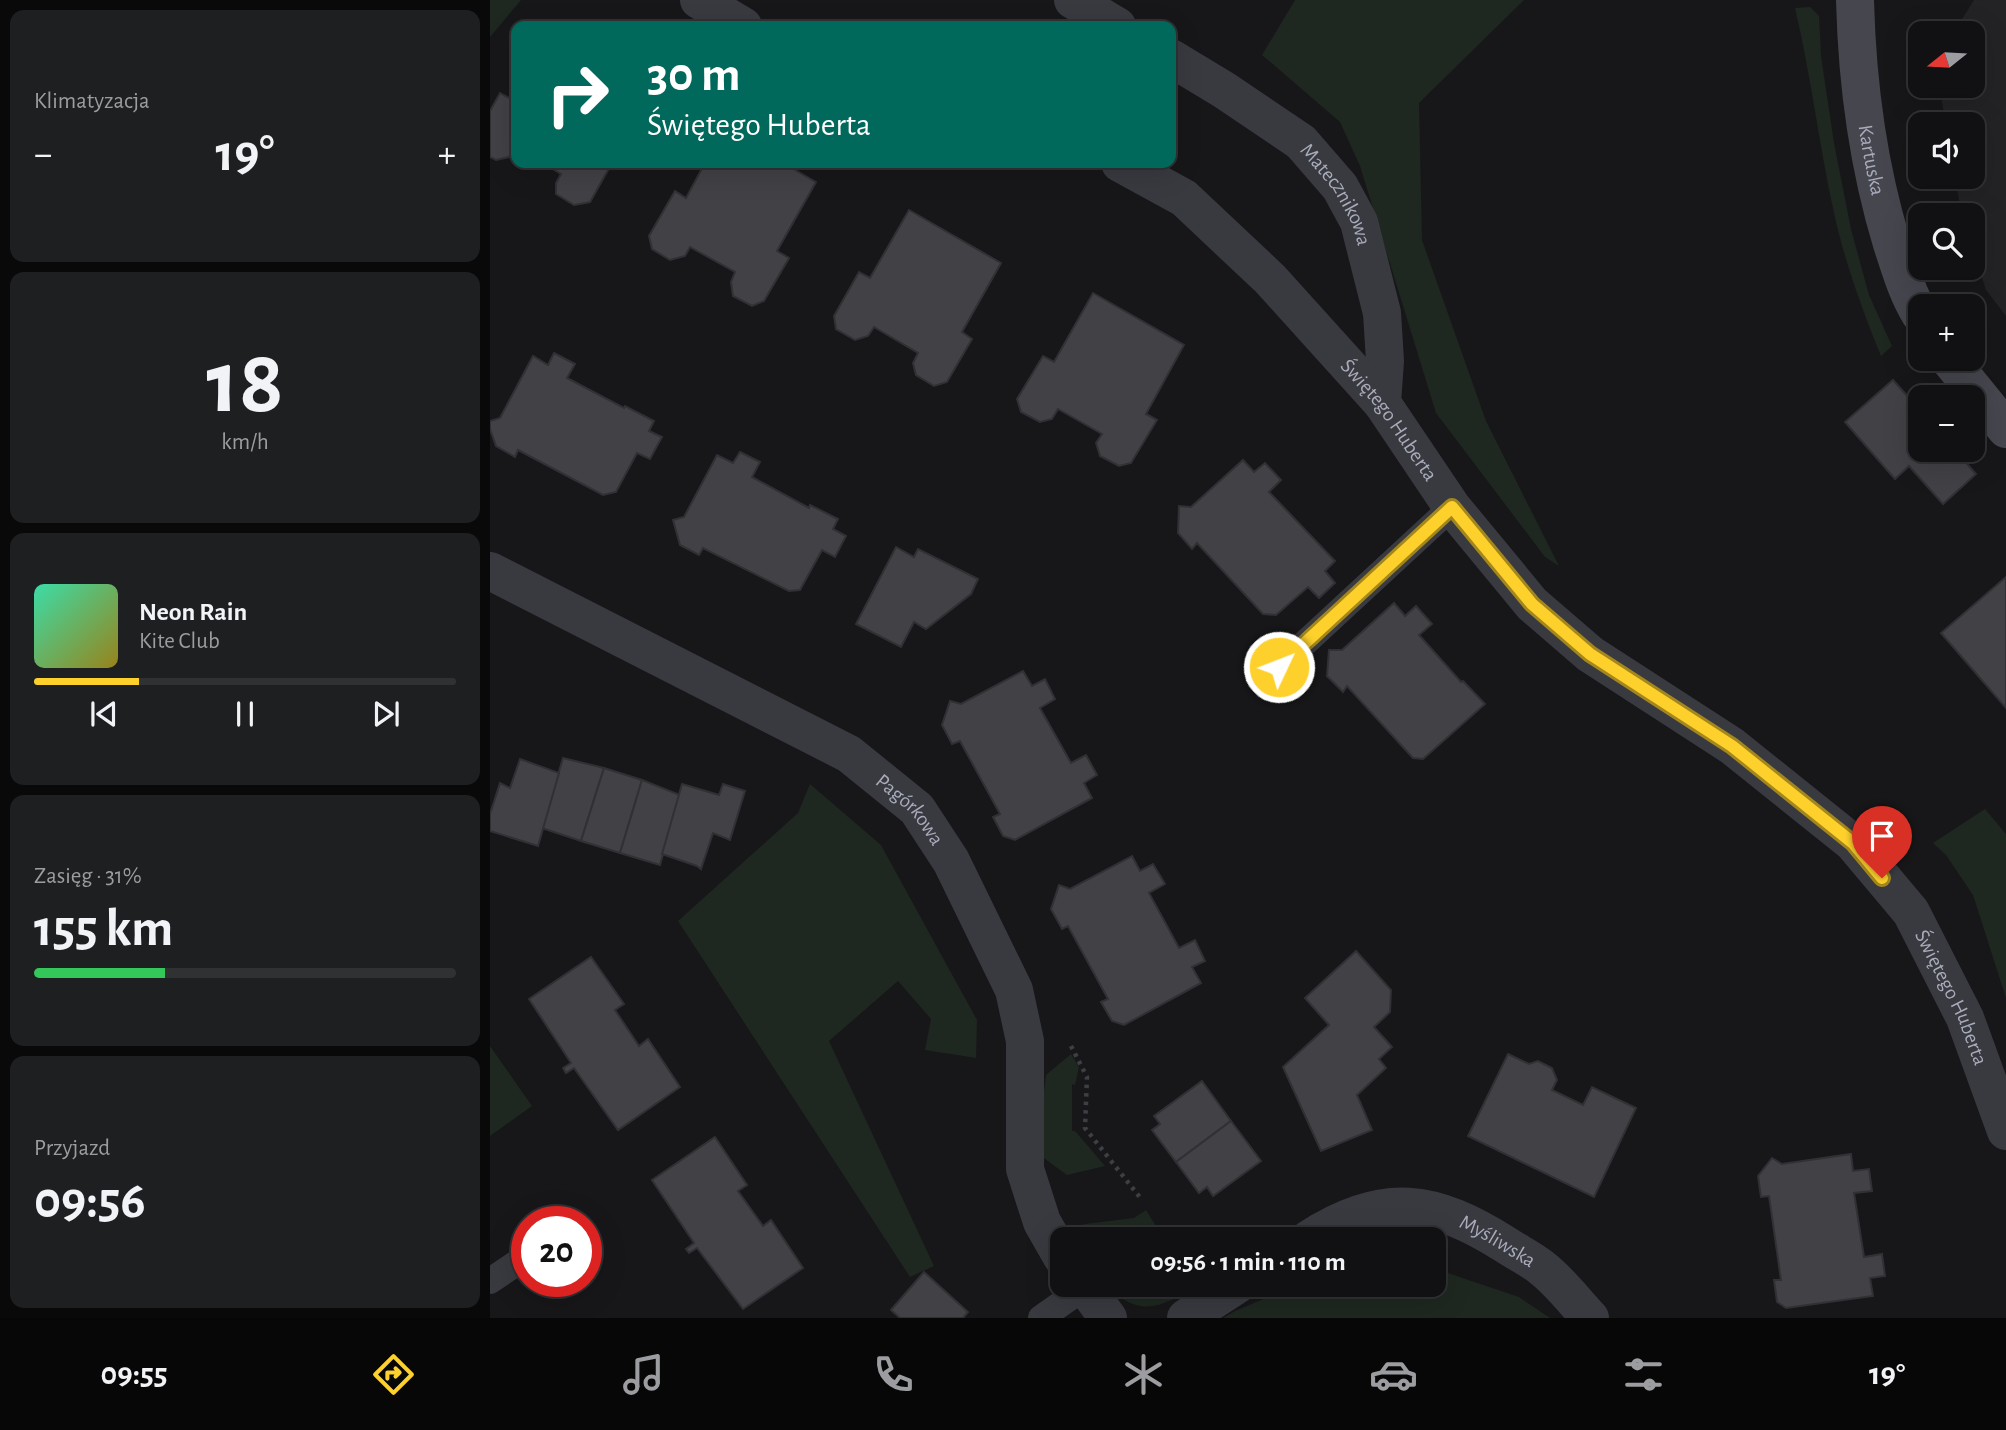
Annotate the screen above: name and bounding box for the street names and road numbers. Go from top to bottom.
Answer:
street label: Kartuska [1855,123,1889,198]
street label: Matecznikowa [1296,139,1375,248]
street label: Świętego Huberta [1337,353,1441,485]
street label: Pagórkowa [872,770,948,849]
street label: Świętego Huberta [1911,925,1991,1068]
street label: Myśliwska [1456,1211,1539,1271]

